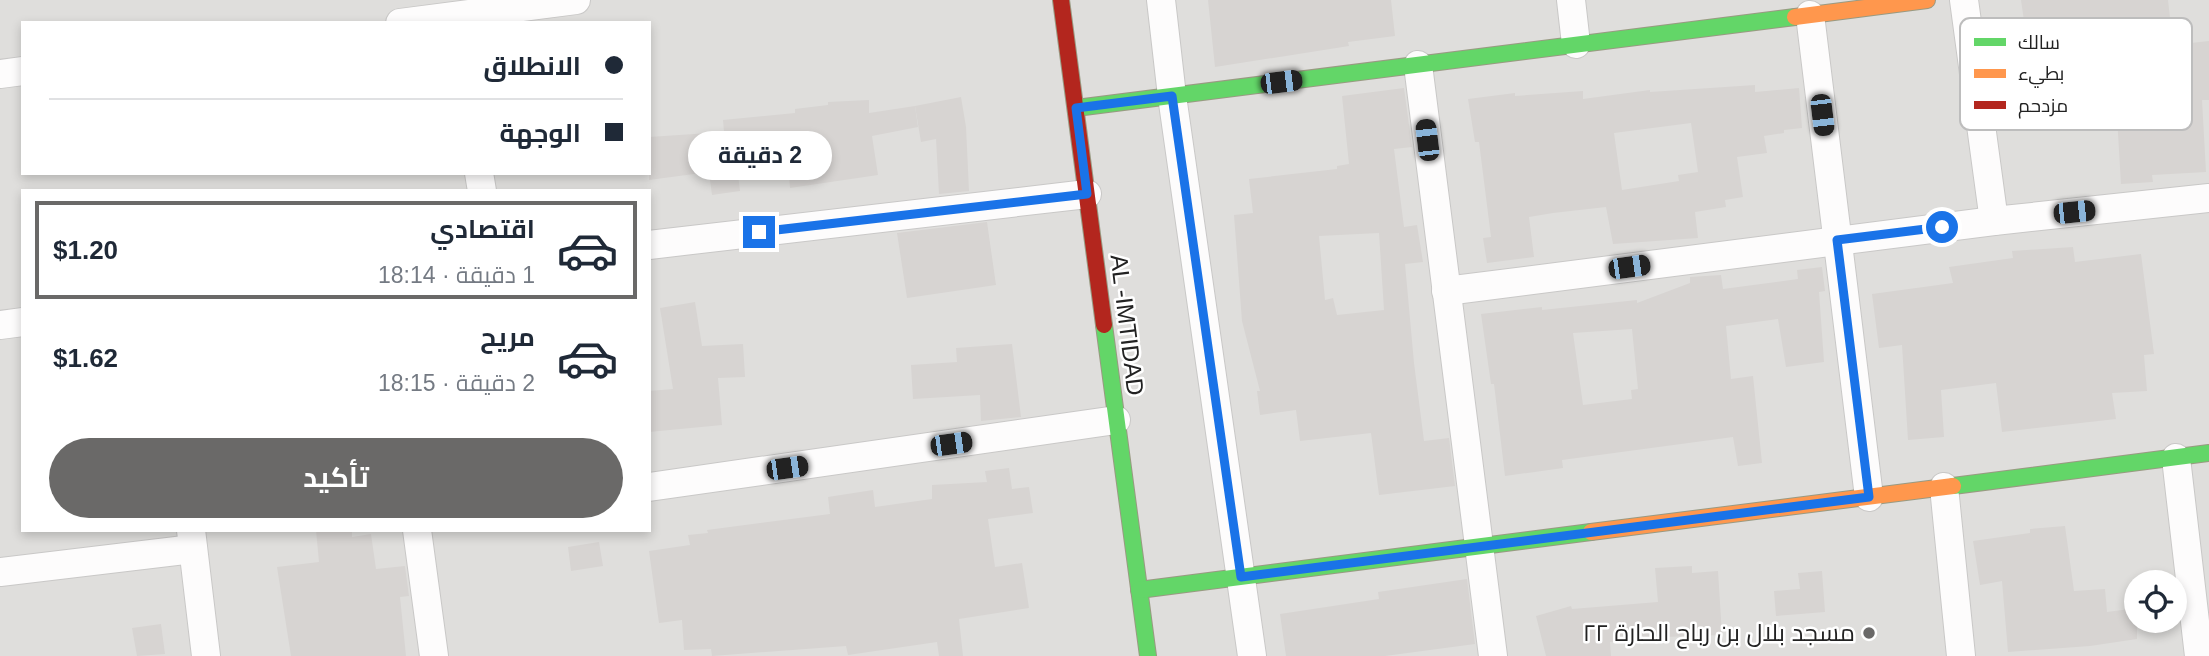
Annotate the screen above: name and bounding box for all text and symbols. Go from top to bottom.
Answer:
legend [1960,18,2192,130]
text: سالك [2018,32,2060,53]
text: الانطلاق [483,51,581,81]
text: بطيء [2018,63,2064,88]
car [1259,69,1304,95]
car [1810,93,1835,137]
text: مزدحم [2018,95,2068,119]
text: الوجهة [500,118,581,148]
car [1415,118,1440,162]
callout: 2 دقيقة [687,131,831,180]
text: 2 دقيقة [718,142,802,168]
car [2053,199,2096,225]
route start [1926,211,1958,243]
text: اقتصادي [430,214,535,244]
route end [743,216,775,248]
icon: car [556,219,619,282]
text: $1.20 [53,235,118,265]
street label: AL -IMTIDAD [1105,253,1150,397]
car [1607,254,1652,280]
text: 1 دقيقة · 18:14 [378,262,535,288]
text: مريح [480,322,535,352]
icon: car [556,327,619,390]
text: $1.62 [53,343,118,373]
text: 2 دقيقة · 18:15 [378,370,535,396]
car [929,431,974,457]
button: تأكيد [49,438,623,518]
car [765,455,810,481]
map controls [2124,570,2187,633]
button: locate [2124,570,2187,633]
place label: مسجد بلال بن رباح الحارة ٢٢ [1583,619,1855,649]
marker: مسجد بلال بن رباح الحارة ٢٢ [1861,625,1877,641]

